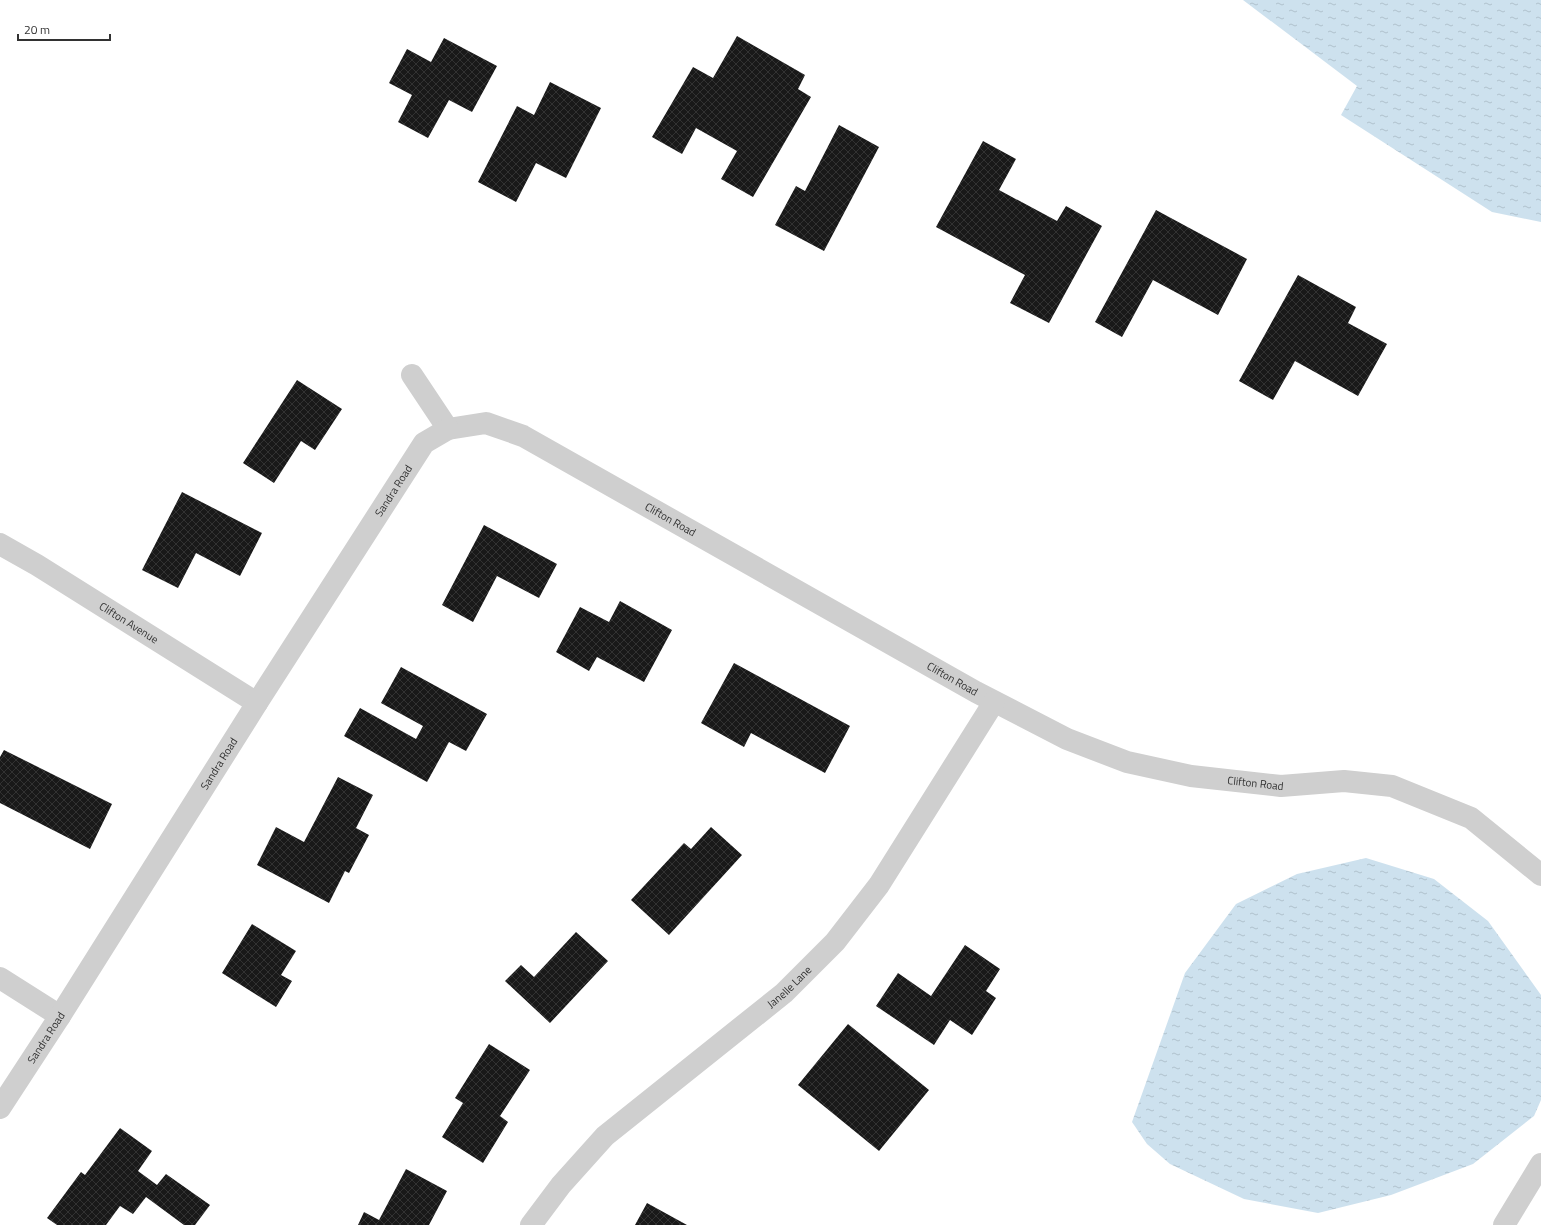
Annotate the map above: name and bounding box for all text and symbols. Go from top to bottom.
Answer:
scale bar [18,16,110,42]
text: 20 m [24,20,50,39]
street label: Sandra Road [371,461,416,520]
street label: Clifton Road [642,498,699,540]
street label: Clifton Avenue [96,598,162,647]
street label: Clifton Road [924,658,981,700]
street label: Sandra Road [196,734,241,793]
street label: Clifton Road [1227,772,1285,794]
street label: Janelle Lane [764,962,815,1012]
street label: Sandra Road [23,1009,69,1067]

